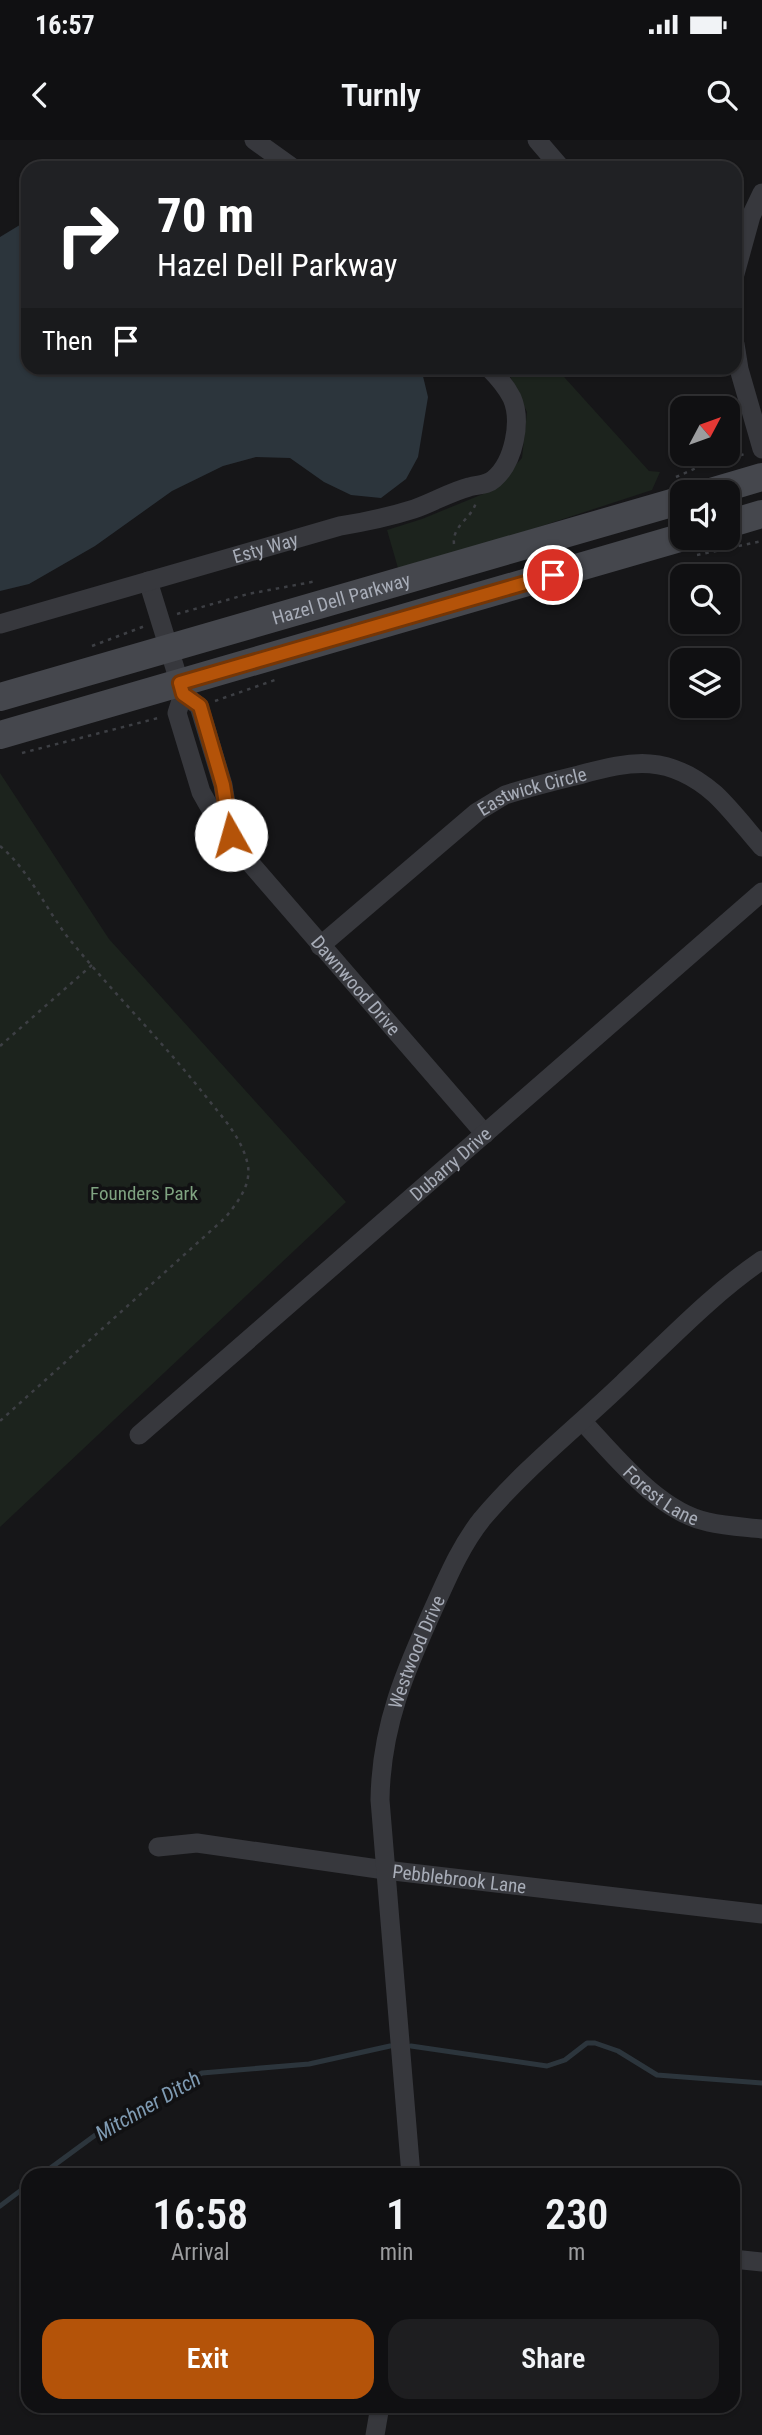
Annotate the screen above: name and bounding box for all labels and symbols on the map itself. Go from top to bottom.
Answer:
north arrow [670,396,740,466]
street label: Esty Way [230,528,301,568]
pin [523,545,583,605]
street label: Hazel Dell Parkway [269,568,413,630]
street label: Eastwick Circle [473,762,589,821]
position arrow [194,798,268,872]
street label: Dawnwood Drive [306,931,405,1040]
street label: Dubarry Drive [405,1122,496,1206]
park label: Founders Park [90,1182,198,1205]
street label: Forest Lane [618,1461,702,1531]
street label: Westwood Drive [384,1592,450,1711]
street label: Pebblebrook Lane [391,1860,528,1898]
water label: Mitchner Ditch [91,2066,205,2146]

